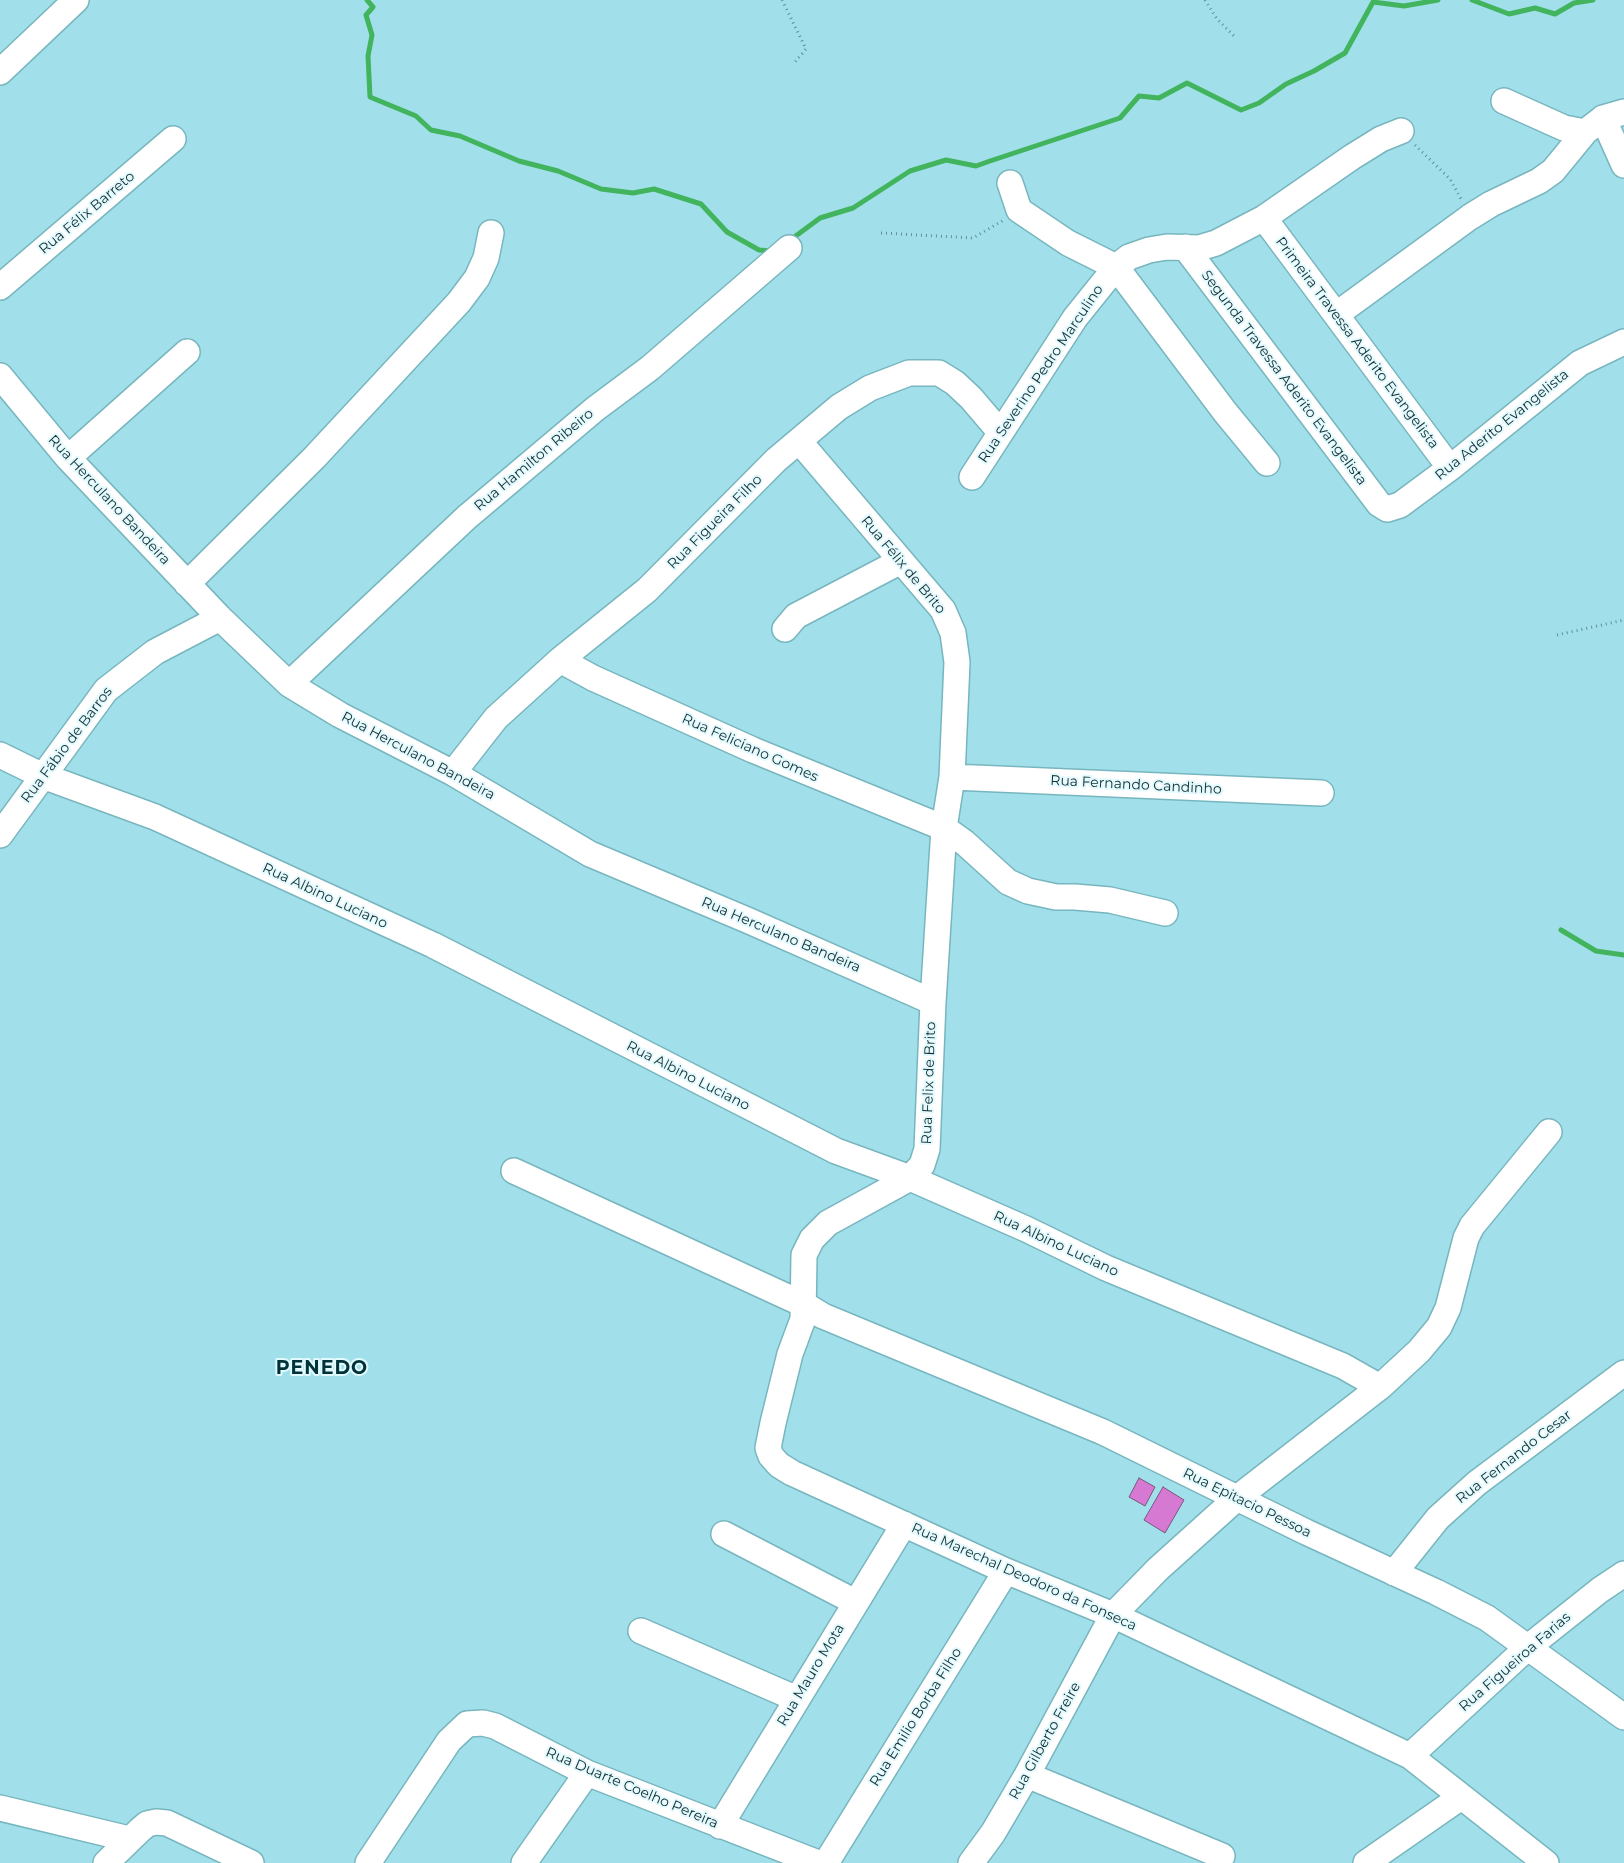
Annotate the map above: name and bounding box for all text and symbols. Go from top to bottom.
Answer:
street label: Rua Félix Barreto [36,168,138,258]
street label: Primeira Travessa Aderito Evangelista [1272,234,1442,452]
street label: Segunda Travessa Aderito Evangelista [1198,267,1370,489]
street label: Rua Severino Pedro Marculino [975,282,1107,466]
street label: Rua Aderito Evangelista [1432,366,1572,484]
street label: Rua Hamilton Ribeiro [471,405,597,515]
street label: Rua Herculano Bandeira [44,432,174,568]
street label: Rua Figueira Filho [664,471,766,573]
street label: Rua Félix de Brito [857,513,949,617]
street label: Rua Fábio de Barros [18,684,116,806]
street label: Rua Herculano Bandeira [338,708,498,804]
street label: Rua Feliciano Gomes [679,710,821,786]
street label: Rua Fernando Candinho [1050,772,1222,798]
street label: Rua Albino Luciano [260,860,390,932]
street label: Rua Herculano Bandeira [699,894,863,976]
street label: Rua Felix de Brito [918,1021,940,1145]
street label: Rua Albino Luciano [624,1038,752,1114]
street label: Rua Albino Luciano [991,1208,1121,1280]
district label: PENEDO [275,1357,369,1379]
street label: Rua Fernando Cesar [1453,1407,1575,1507]
street label: Rua Epitacio Pessoa [1180,1465,1314,1541]
street label: Rua Marechal Deodoro da Fonseca [909,1520,1139,1634]
street label: Rua Figueiroa Farias [1456,1609,1574,1715]
street label: Rua Mauro Mota [774,1621,848,1729]
street label: Rua Emilio Borba Filho [866,1645,966,1789]
street label: Rua Gilberto Freire [1006,1679,1084,1803]
street label: Rua Duarte Coelho Pereira [543,1744,721,1832]

